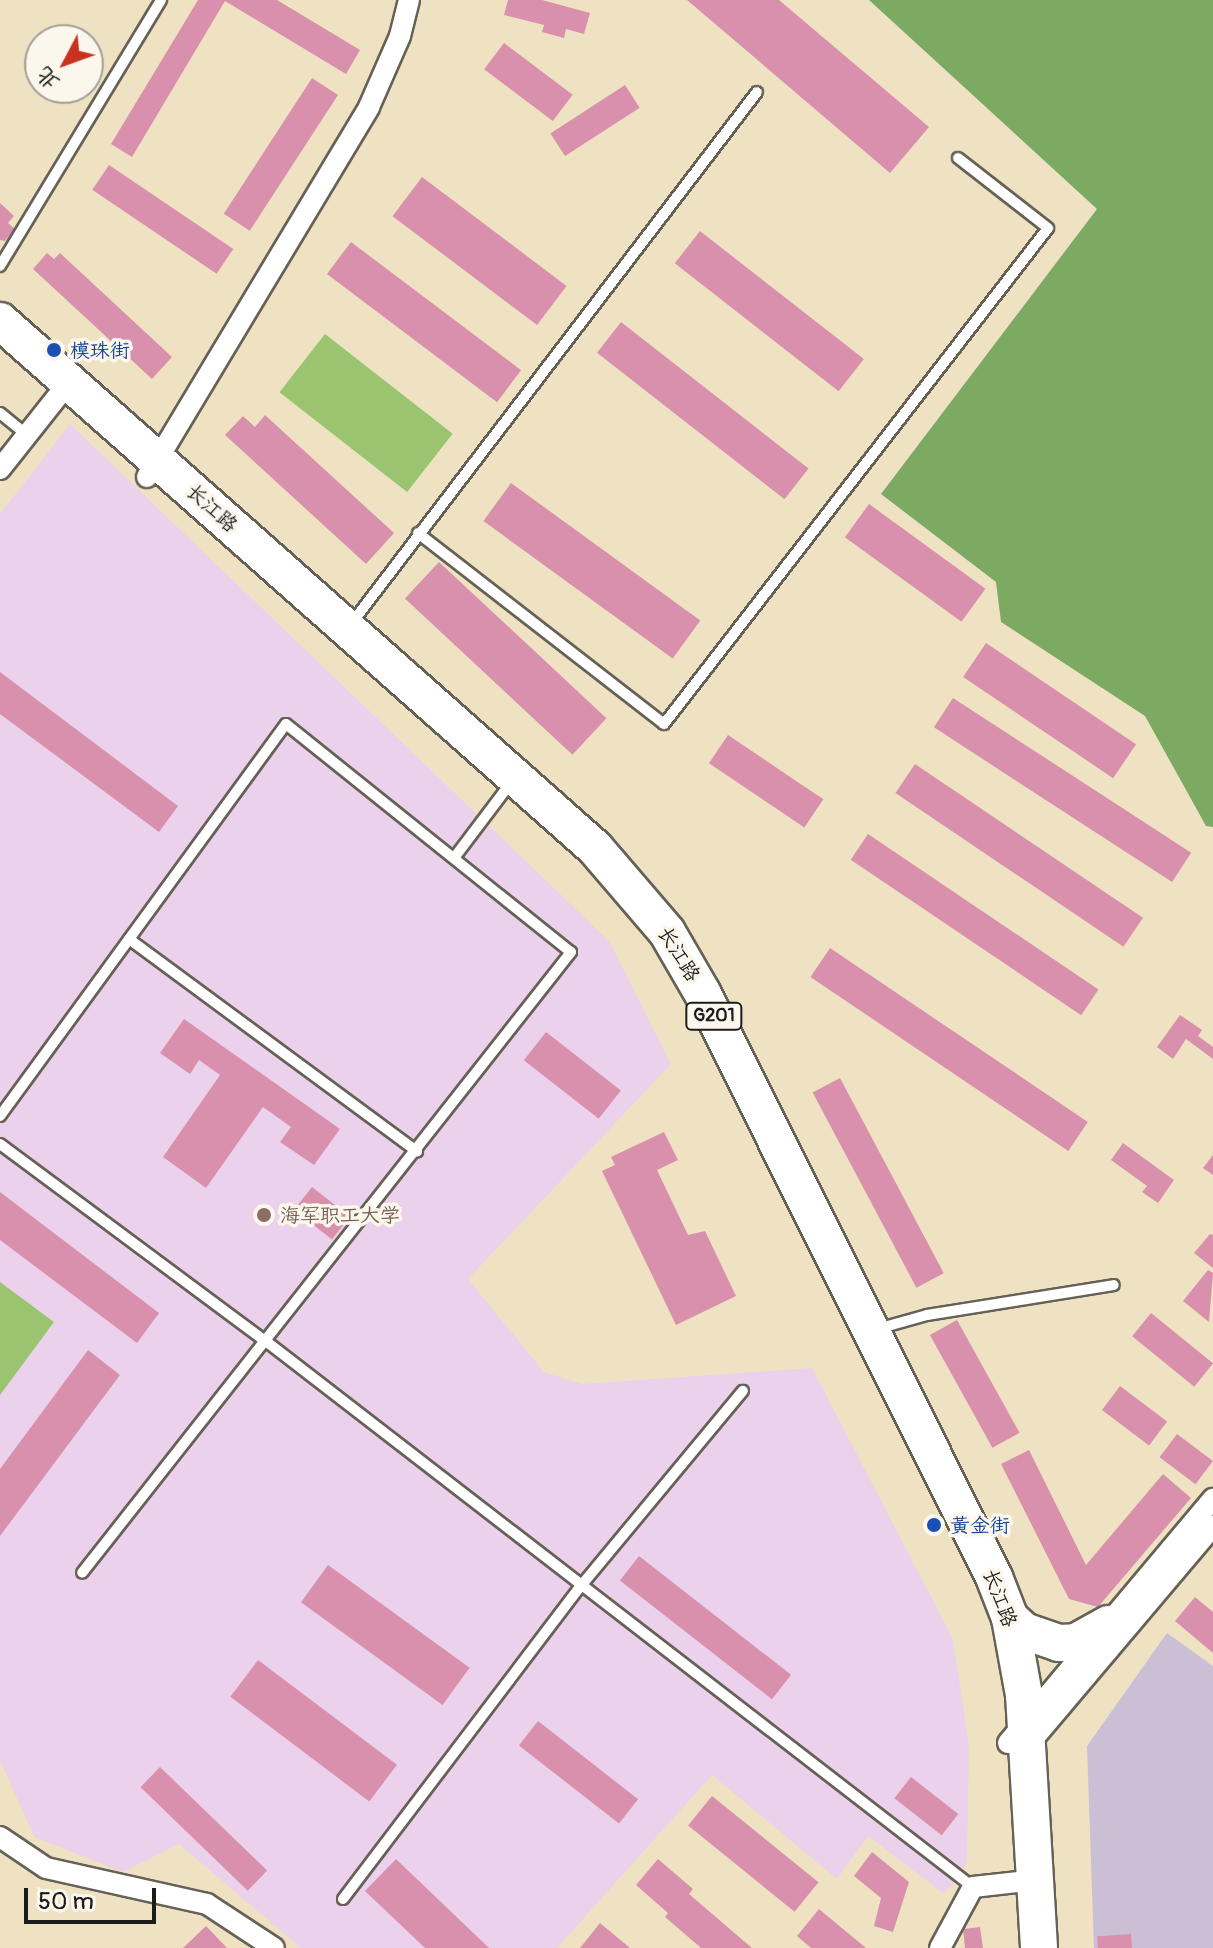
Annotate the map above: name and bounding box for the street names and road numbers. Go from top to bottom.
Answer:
street label: 长江路 [182,479,242,537]
street label: 长江路 [653,922,705,986]
road number: G201 [684,1002,744,1030]
street label: 长江路 [978,1566,1022,1630]

